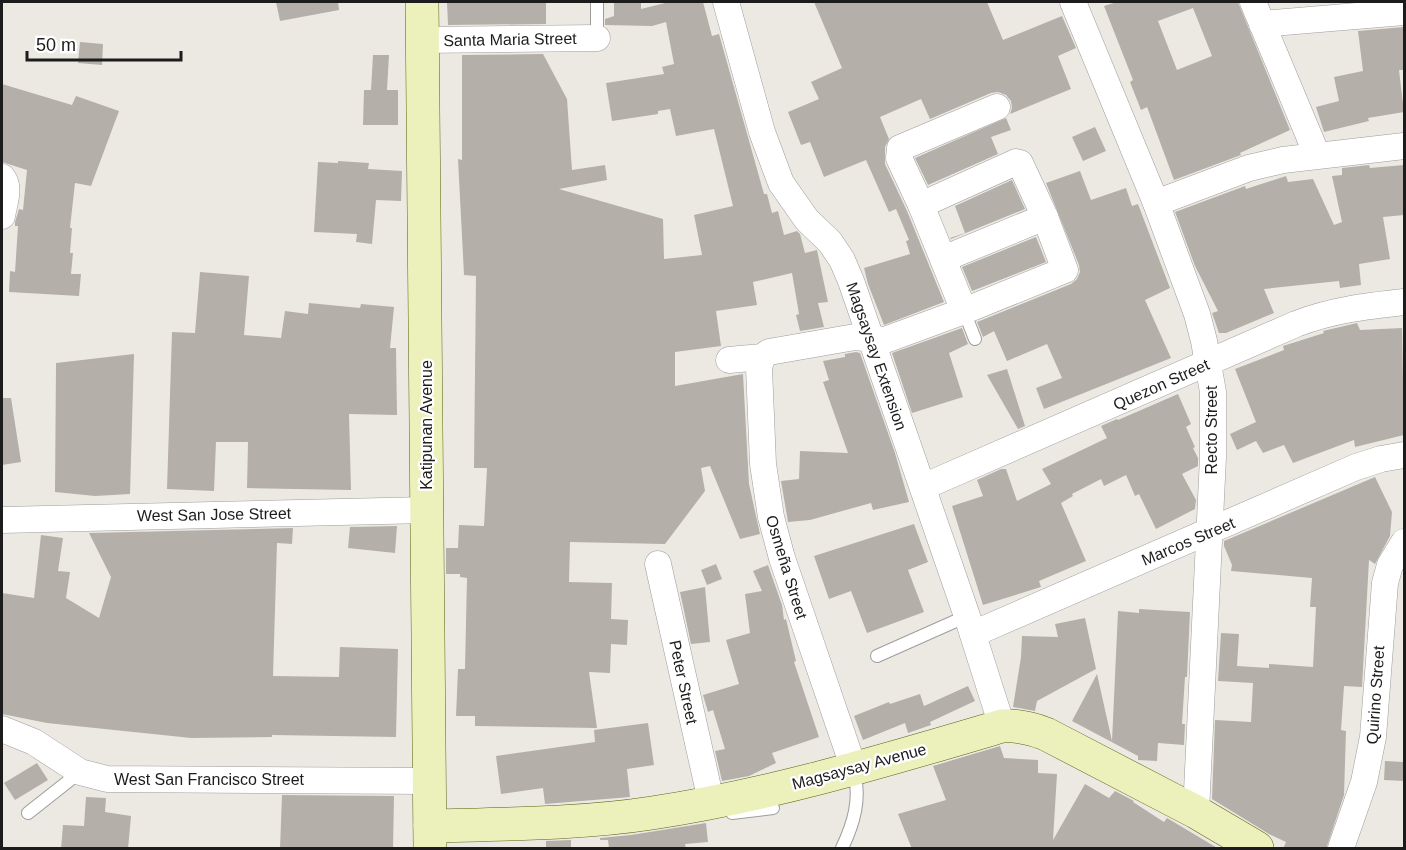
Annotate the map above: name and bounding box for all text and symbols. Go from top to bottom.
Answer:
scale bar [27,24,182,62]
street label: Santa Maria Street [443,30,577,49]
text: 50 m [36,35,76,55]
street label: Magsaysay Extension [843,280,910,433]
street label: Quezon Street [1111,355,1212,413]
street label: Katipunan Avenue [418,360,435,490]
street label: Recto Street [1203,385,1220,474]
street label: West San Jose Street [137,505,292,524]
street label: Osmeña Street [763,513,811,622]
street label: Marcos Street [1139,514,1238,569]
street label: Peter Street [666,639,701,726]
street label: Quirino Street [1364,645,1387,745]
street label: Magsaysay Avenue [790,740,928,793]
street label: West San Francisco Street [114,771,305,788]

